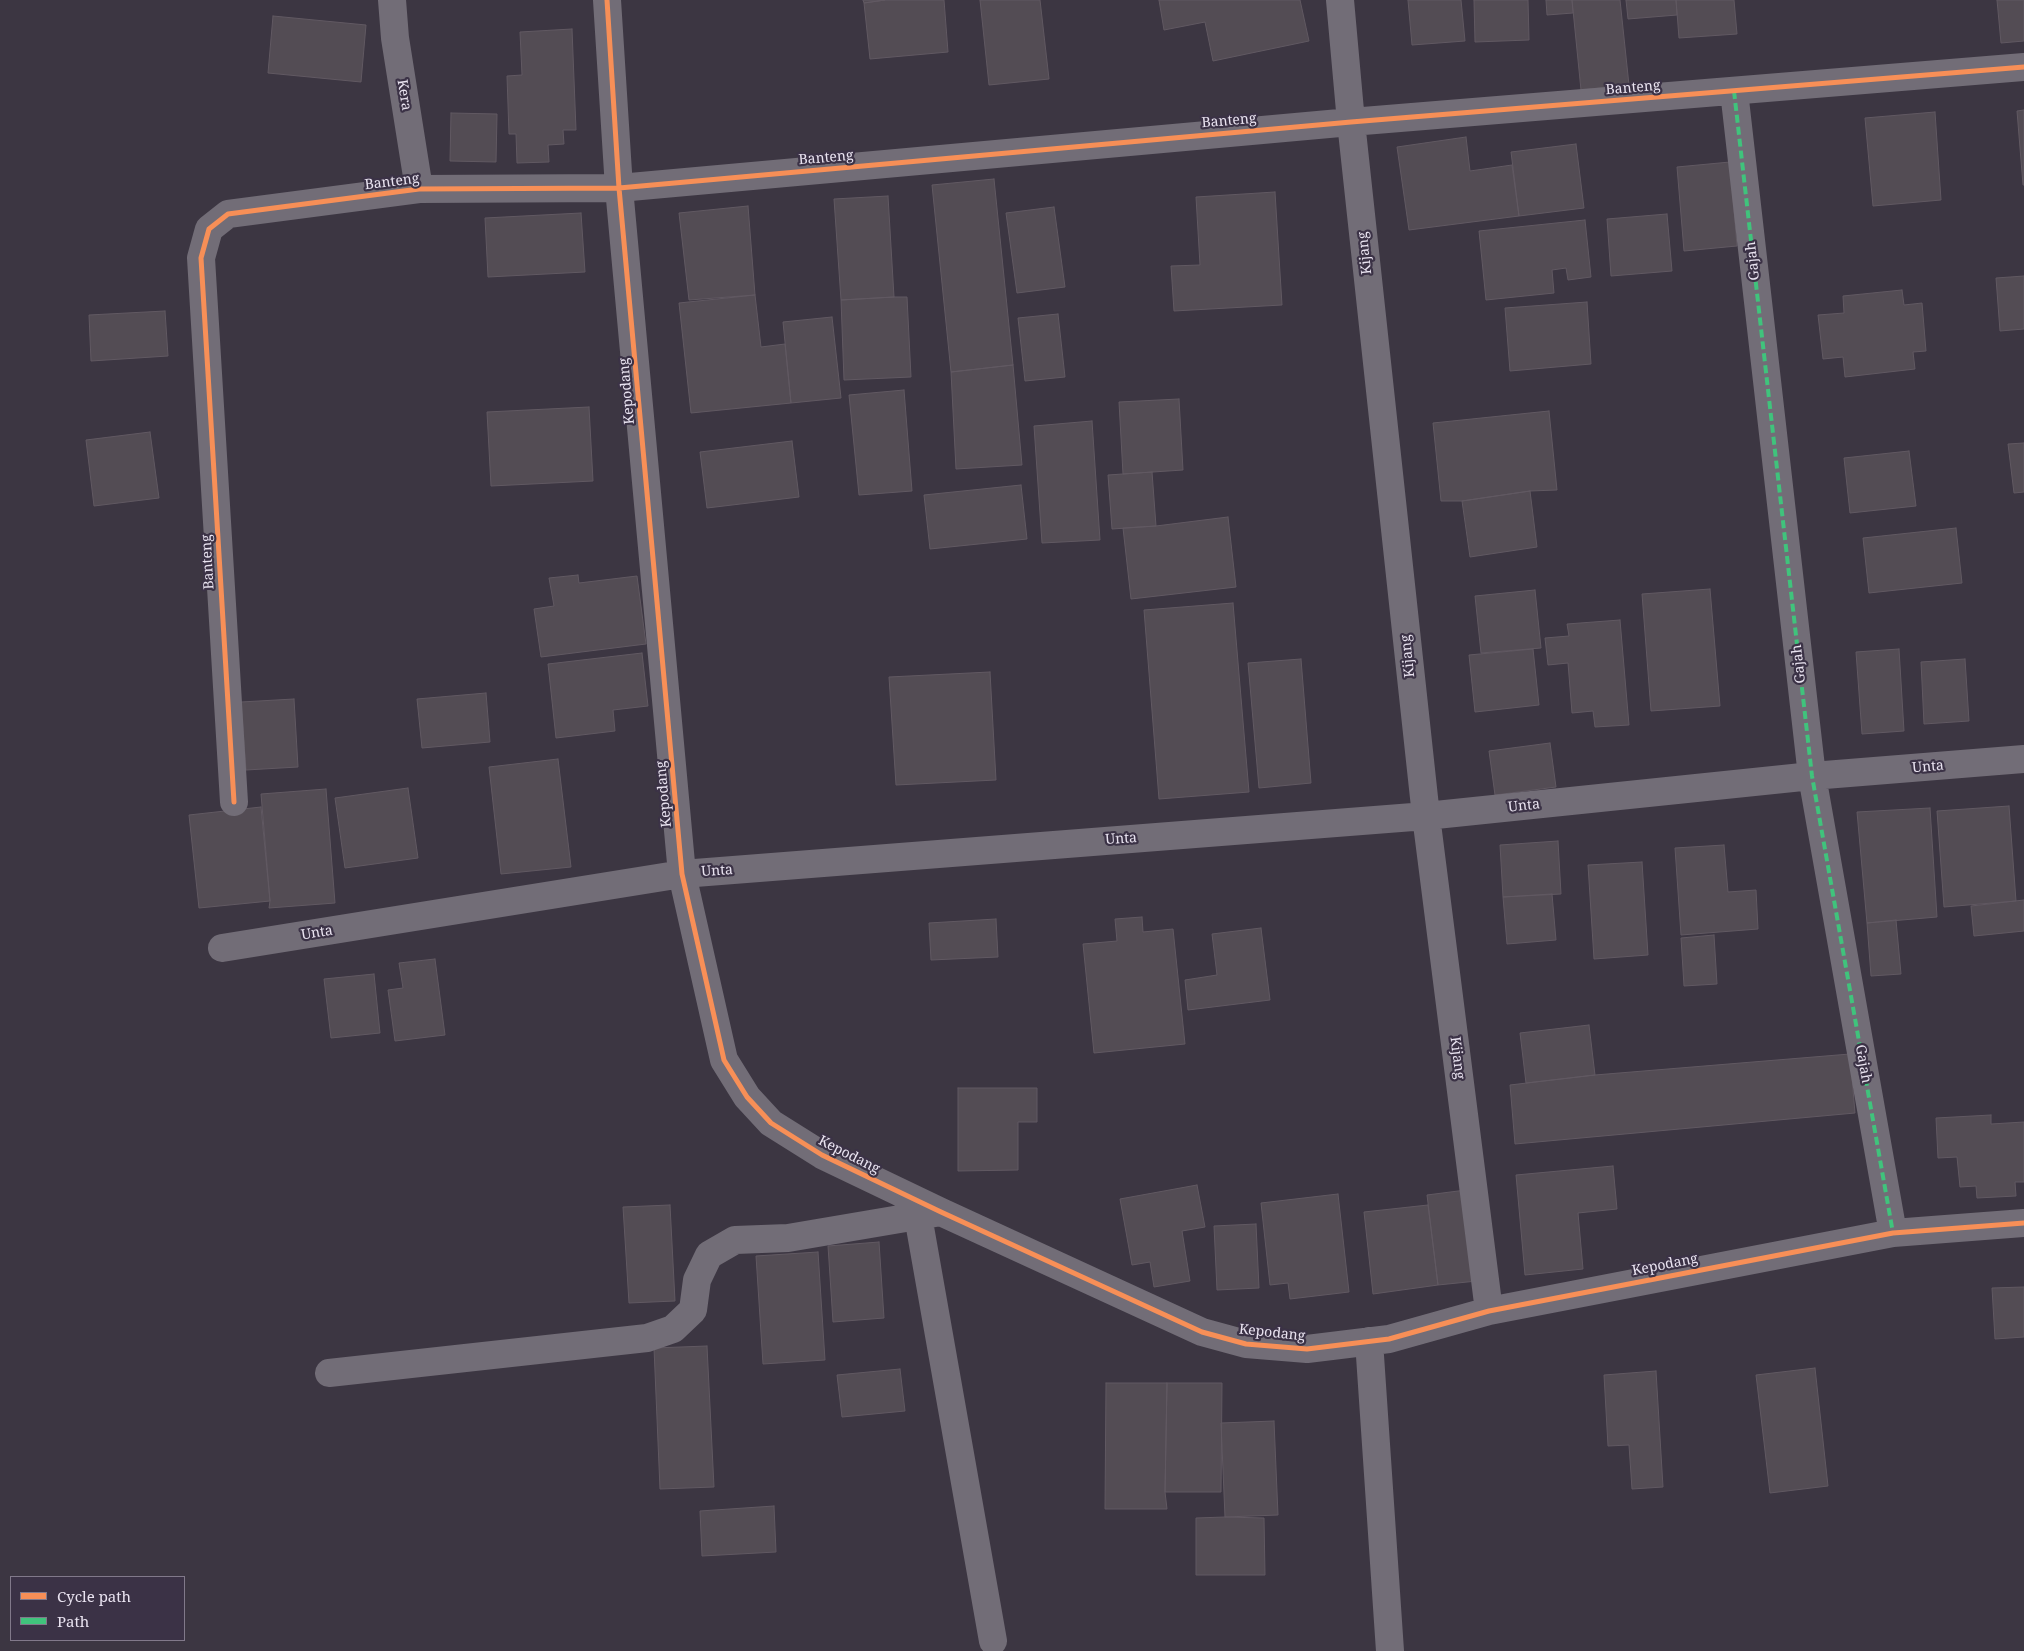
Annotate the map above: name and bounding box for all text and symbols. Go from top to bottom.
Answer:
street label: Banteng [1605,77,1661,99]
street label: Kera [393,78,415,112]
street label: Banteng [1201,110,1257,132]
street label: Banteng [798,147,854,169]
street label: Banteng [364,170,420,194]
street label: Kijang [1354,231,1376,275]
street label: Gajah [1743,241,1763,281]
street label: Kepodang [616,357,638,425]
street label: Banteng [198,534,218,590]
street label: Kijang [1397,634,1419,678]
street label: Gajah [1789,644,1809,684]
street label: Unta [1911,757,1945,777]
street label: Kepodang [653,760,675,828]
street label: Unta [1507,796,1541,816]
street label: Unta [1105,830,1137,848]
street label: Unta [701,862,733,880]
street label: Unta [300,922,334,944]
street label: Kijang [1446,1036,1468,1080]
street label: Gajah [1851,1043,1875,1085]
street label: Kepodang [815,1132,883,1178]
street label: Kepodang [1631,1250,1699,1280]
street label: Kepodang [1238,1321,1306,1345]
legend [10,1576,185,1641]
text: Cycle path [57,1586,131,1606]
text: Path [57,1611,89,1631]

